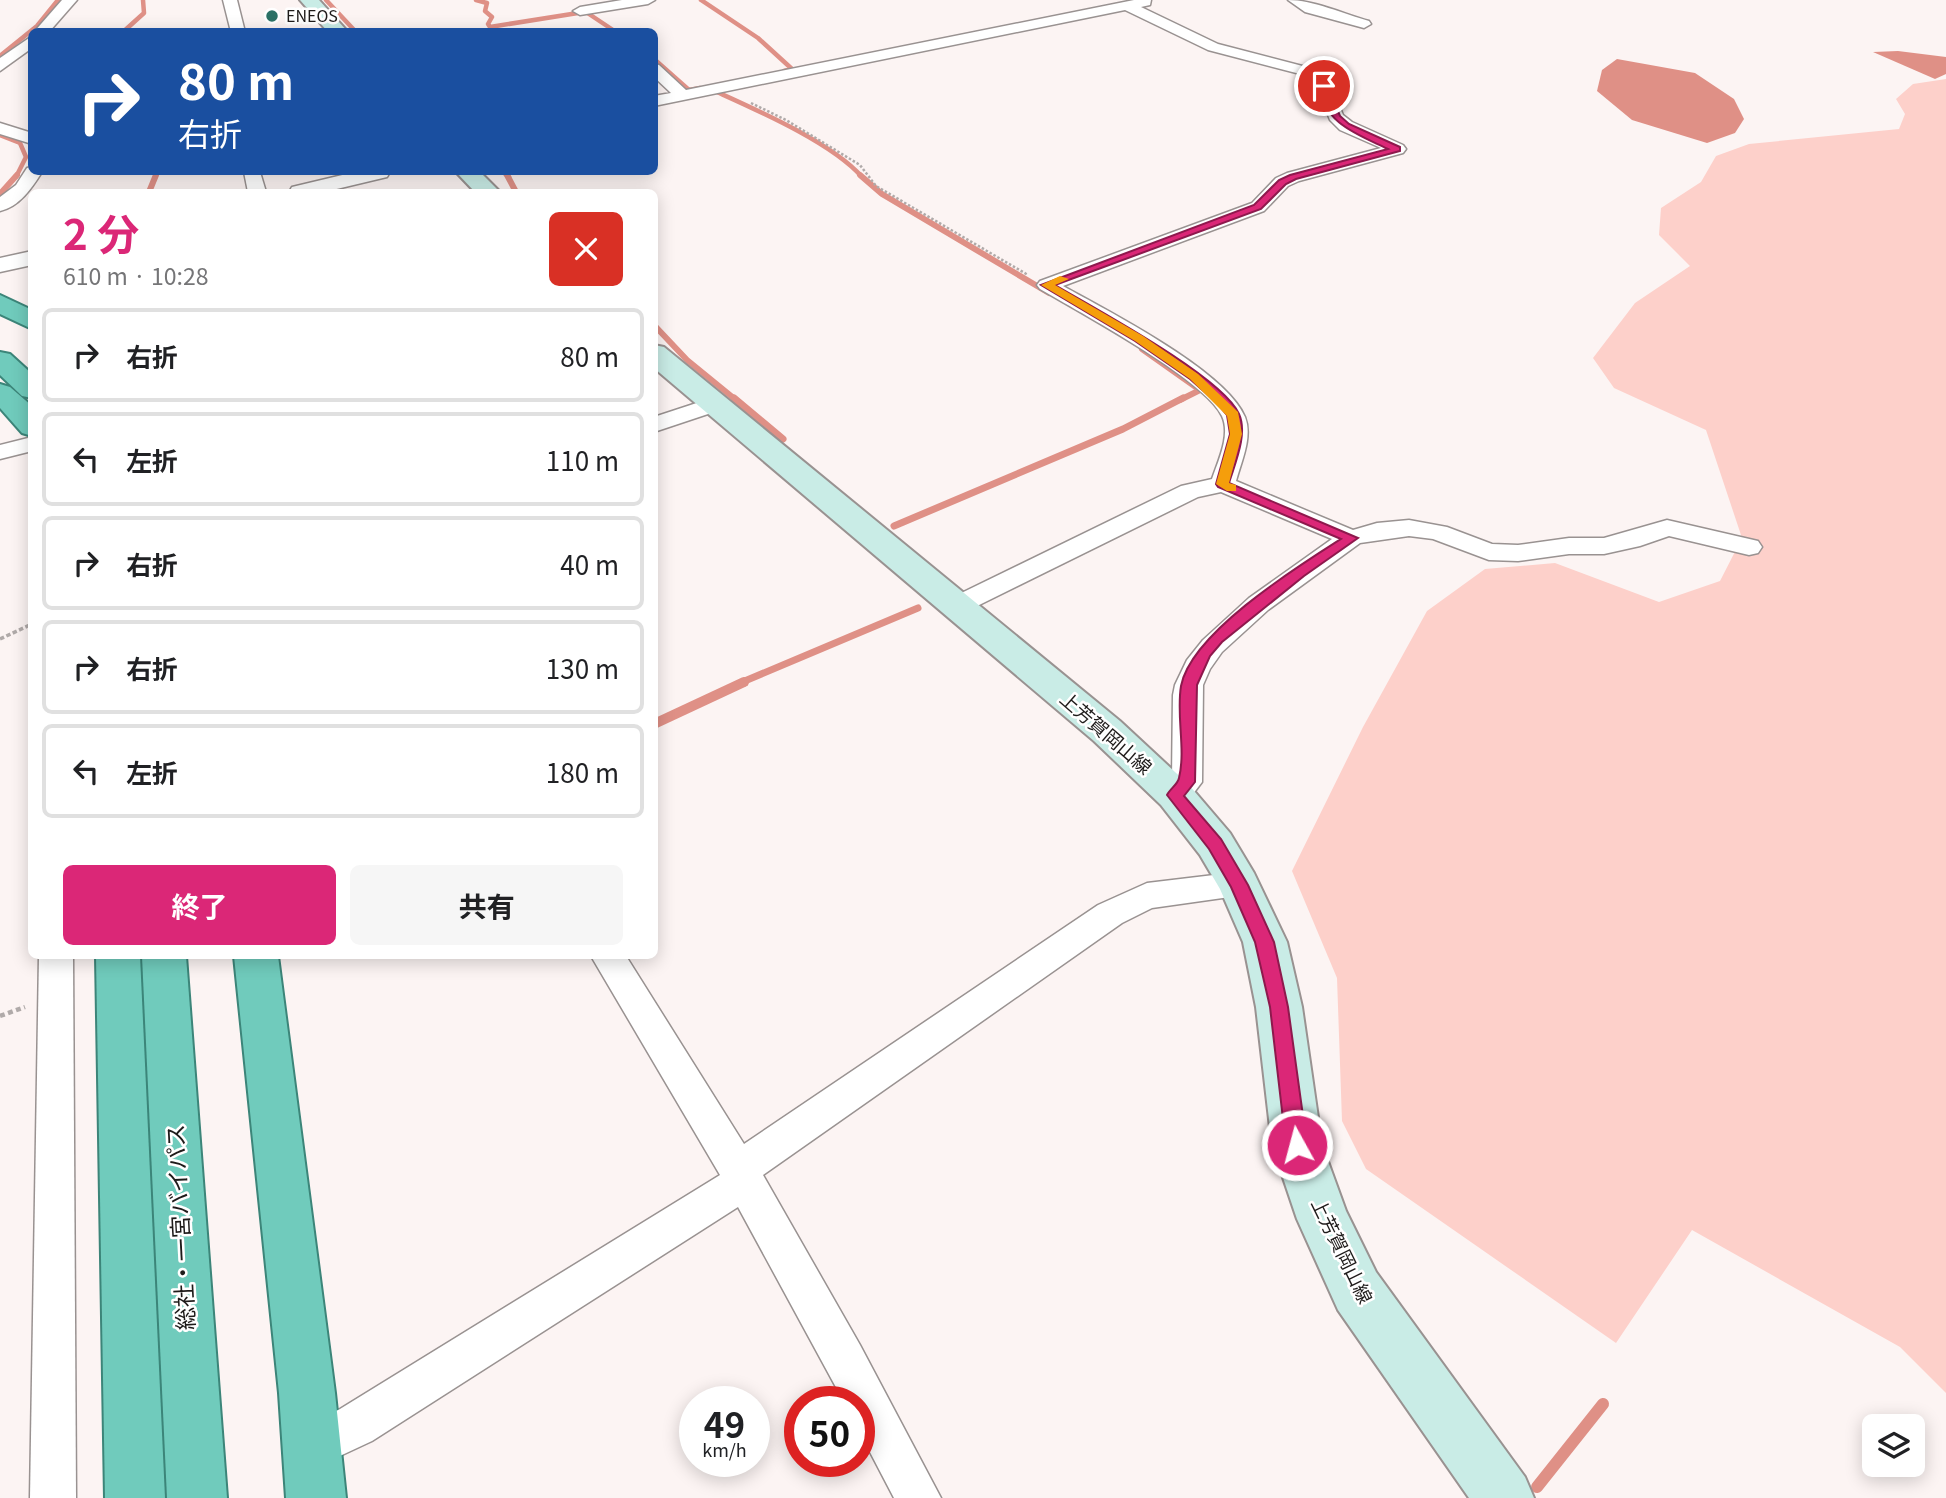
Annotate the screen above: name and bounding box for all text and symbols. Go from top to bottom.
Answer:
place label: ENEOS [286,3,338,27]
marker: ENEOS [264,8,280,24]
text: 80 m [178,43,294,114]
icon: right [63,56,154,147]
pin [1294,56,1354,116]
icon: arrive [1305,67,1343,105]
text: 右折 [178,109,242,155]
text: 2 分 [63,201,139,262]
button: close [549,212,623,286]
text: 610 m · 10:28 [63,258,208,292]
icon: right [67,336,105,374]
text: 右折 [126,337,178,374]
text: 80 m [560,337,619,374]
icon: left [67,440,105,478]
text: 左折 [126,441,178,478]
text: 110 m [546,441,619,478]
icon: right [67,544,105,582]
text: 右折 [126,545,178,582]
text: 40 m [560,545,619,582]
icon: right [67,648,105,686]
text: 右折 [126,649,178,686]
text: 130 m [546,649,619,686]
street label: 上芳賀岡山線 [1055,684,1159,779]
icon: left [67,752,105,790]
text: 左折 [126,753,178,790]
text: 180 m [546,753,619,790]
button: 終了 [63,865,336,945]
button: 共有 [350,865,623,945]
position arrow [1260,1108,1334,1182]
street label: 総社・一宮バイパス [157,1123,201,1331]
street label: 上芳賀岡山線 [1306,1193,1380,1307]
speed limit sign: 50 [784,1386,875,1477]
text: 49 [704,1397,745,1448]
map controls [1862,1414,1925,1477]
button: layers [1862,1414,1925,1477]
text: km/h [702,1436,747,1462]

